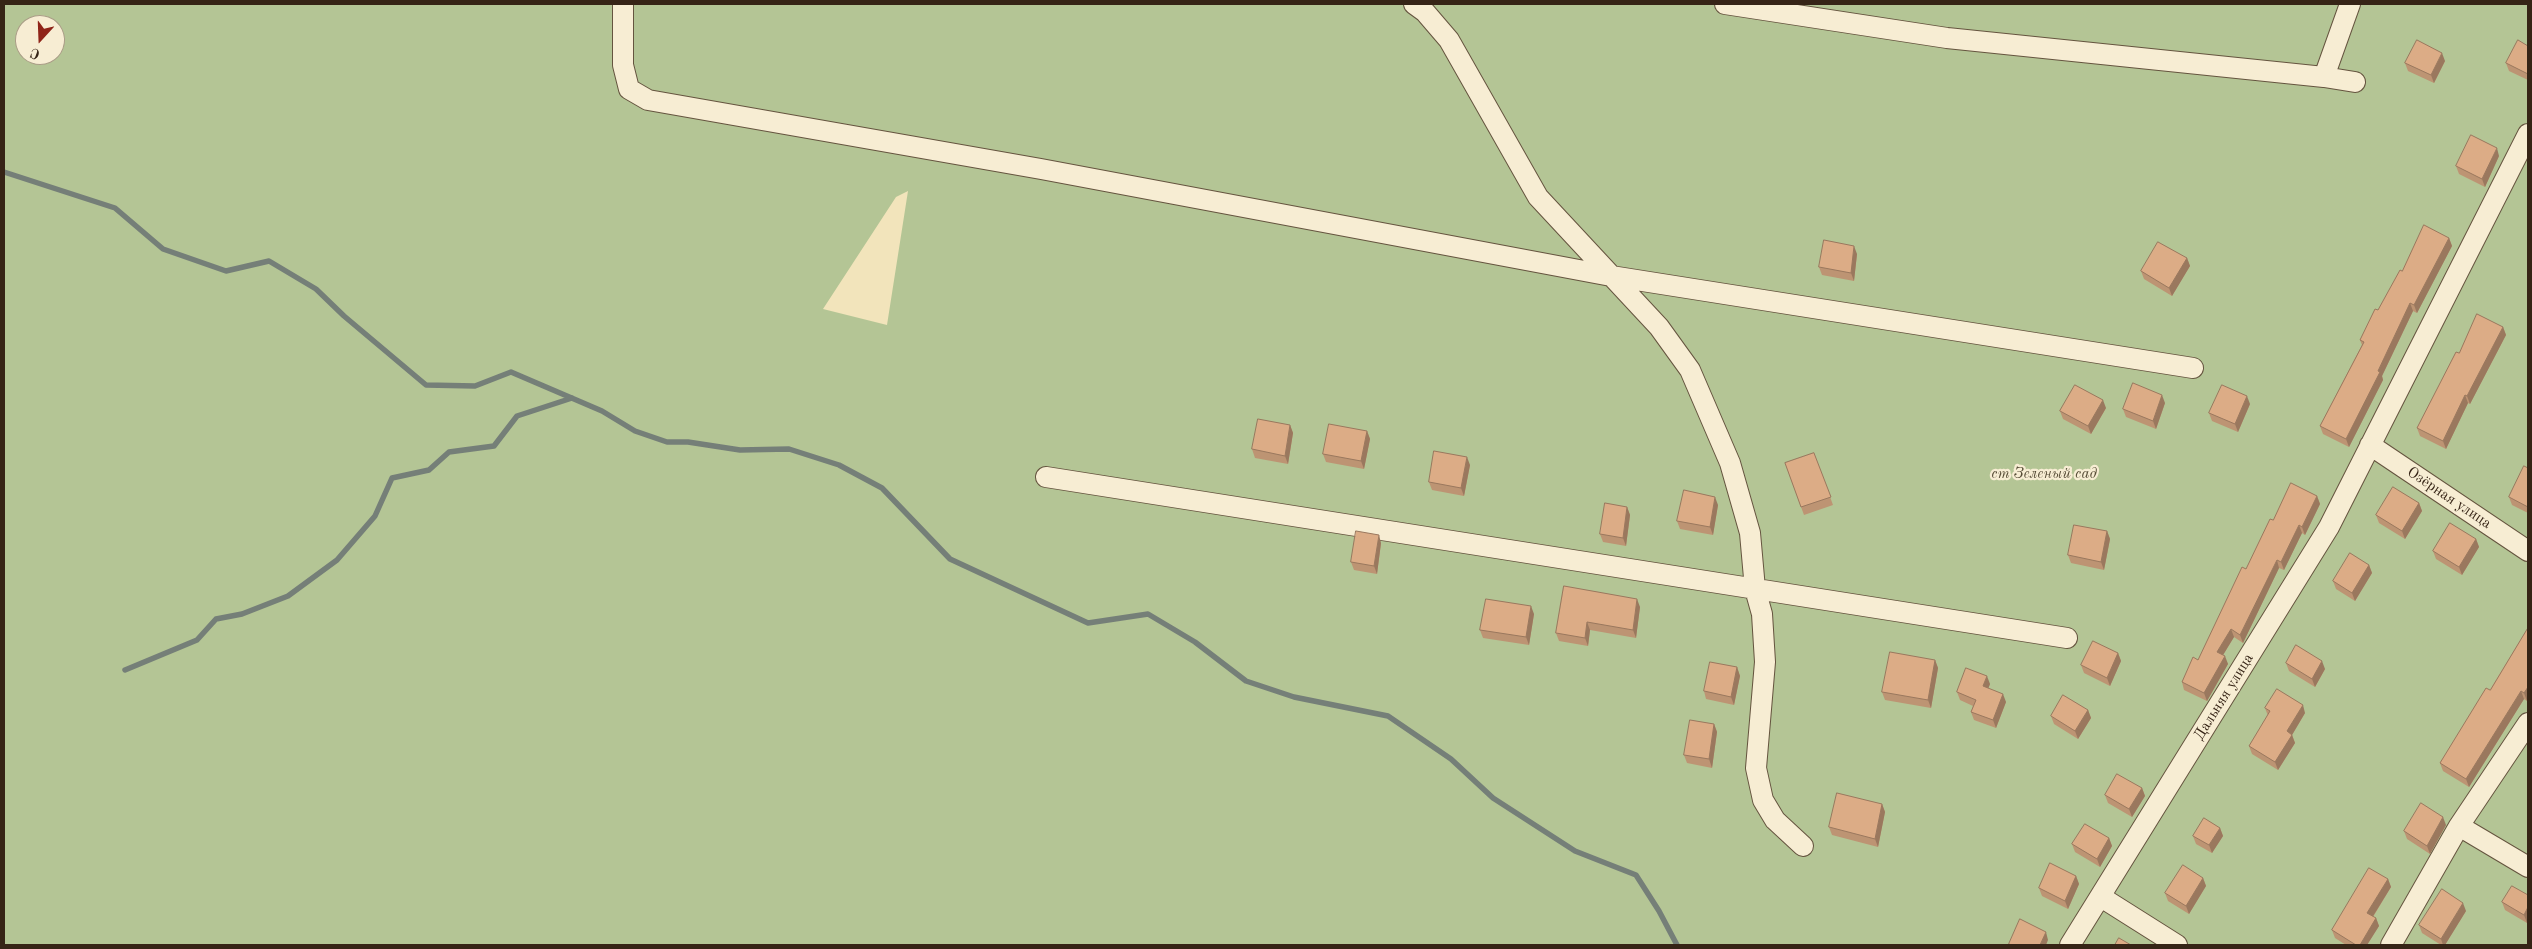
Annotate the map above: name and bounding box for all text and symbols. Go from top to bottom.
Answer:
north arrow [15,15,65,65]
text: С [28,45,42,61]
street label: Озёрная улица [2403,463,2495,533]
park label: ст Зеленый сад [1991,465,2097,483]
street label: Дальняя улица [2190,650,2258,744]

